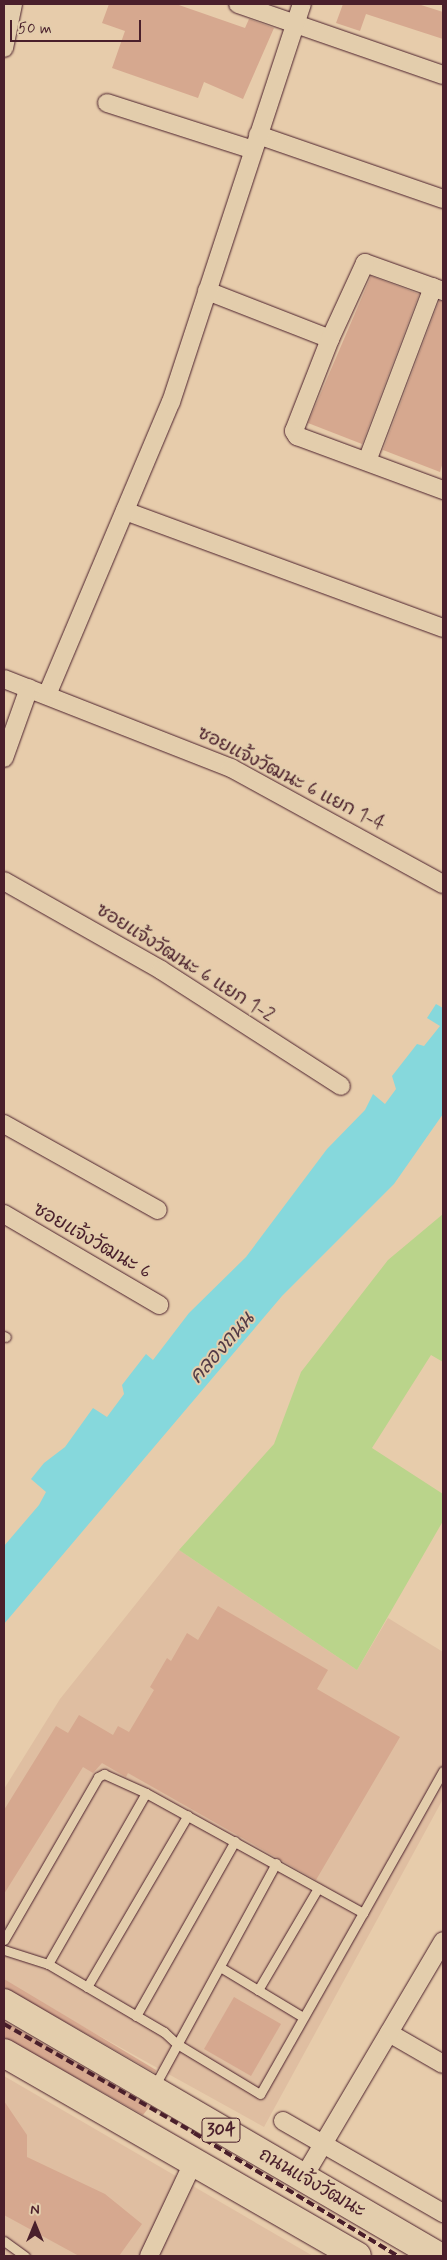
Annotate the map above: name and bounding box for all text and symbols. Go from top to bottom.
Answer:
scale bar [12,10,144,42]
text: 50 m [18,19,52,39]
street label: ซอยแจ้งวัฒนะ 6 แยก 1-4 [193,722,389,836]
street label: ซอยแจ้งวัฒนะ 6 แยก 1-2 [92,899,278,1027]
street label: ซอยแจ้งวัฒนะ 6 [29,1198,155,1284]
water label: คลองถนน [185,1307,259,1389]
road number: 304 [201,2114,241,2146]
street label: ถนนแจ้งวัฒนะ [255,2143,369,2223]
north arrow [10,2200,60,2250]
text: N [30,2201,40,2219]

